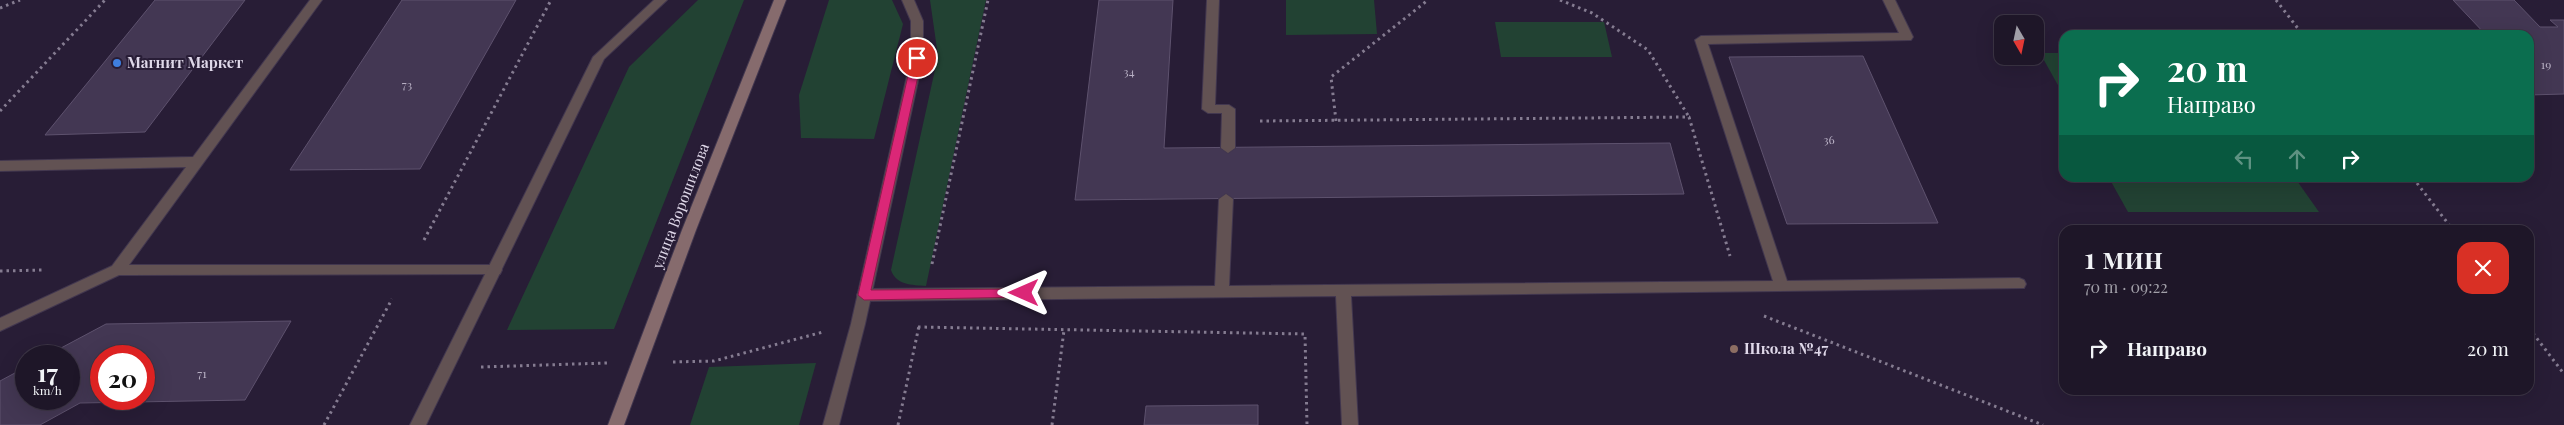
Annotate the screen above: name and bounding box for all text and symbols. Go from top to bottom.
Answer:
north arrow [1994,15,2044,65]
map controls [1994,15,2044,65]
pin [896,37,938,79]
icon: arrive [903,44,931,72]
text: 20 m [2167,44,2248,91]
icon: right [2084,50,2149,115]
place label: Магнит Маркет [127,52,243,72]
house number: 19 [2541,56,2551,72]
marker: Магнит Маркет [111,57,123,69]
house number: 34 [1123,63,1135,79]
house number: 73 [402,76,412,92]
text: Направо [2167,89,2256,119]
house number: 36 [1823,131,1835,147]
street label: улица Ворошилова [647,139,713,272]
icon: left [2230,145,2258,173]
icon: ahead [2283,145,2311,173]
icon: right [2336,145,2364,173]
text: 1 мин [2084,237,2163,277]
button: close [2457,242,2509,294]
position arrow [997,266,1049,318]
text: 70 m · 09:22 [2084,276,2168,297]
icon: right [2084,334,2112,362]
text: Направо [2127,335,2207,361]
text: 20 m [2467,335,2509,361]
place label: Школа №47 [1744,338,1828,358]
marker: Школа №47 [1728,343,1740,355]
speed limit sign: 20 [90,345,155,410]
text: 17 [37,355,58,388]
house number: 71 [197,365,207,381]
text: km/h [33,382,62,398]

